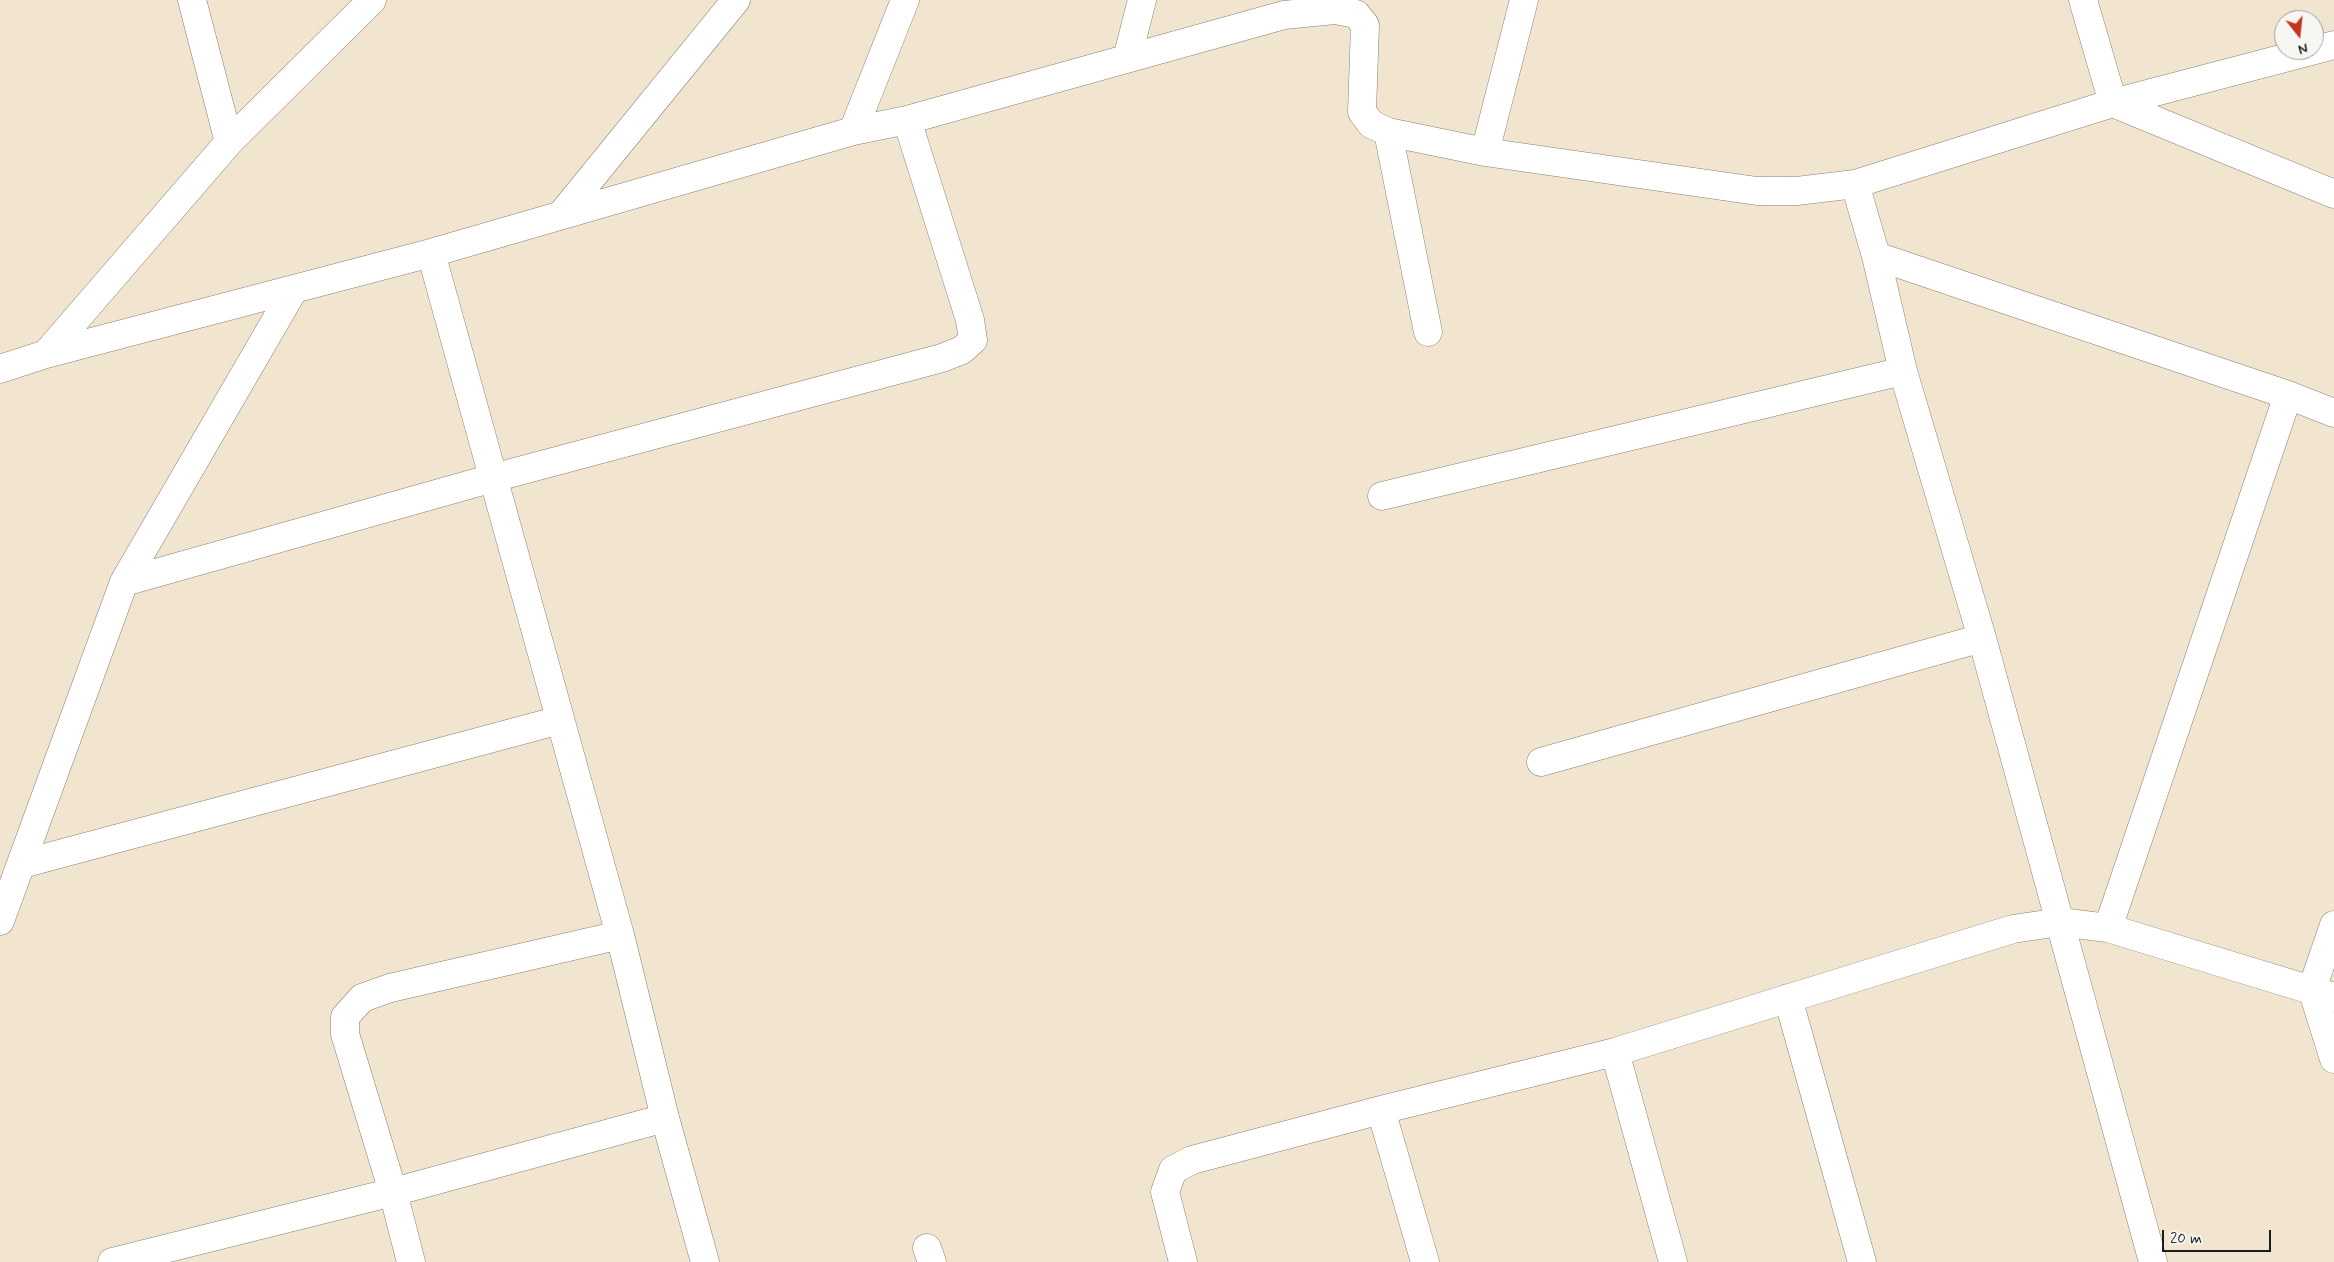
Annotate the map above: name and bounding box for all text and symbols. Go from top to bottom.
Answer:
north arrow [2274,10,2324,60]
text: N [2296,39,2310,58]
scale bar [2164,1220,2273,1252]
text: 20 m [2170,1229,2202,1249]

